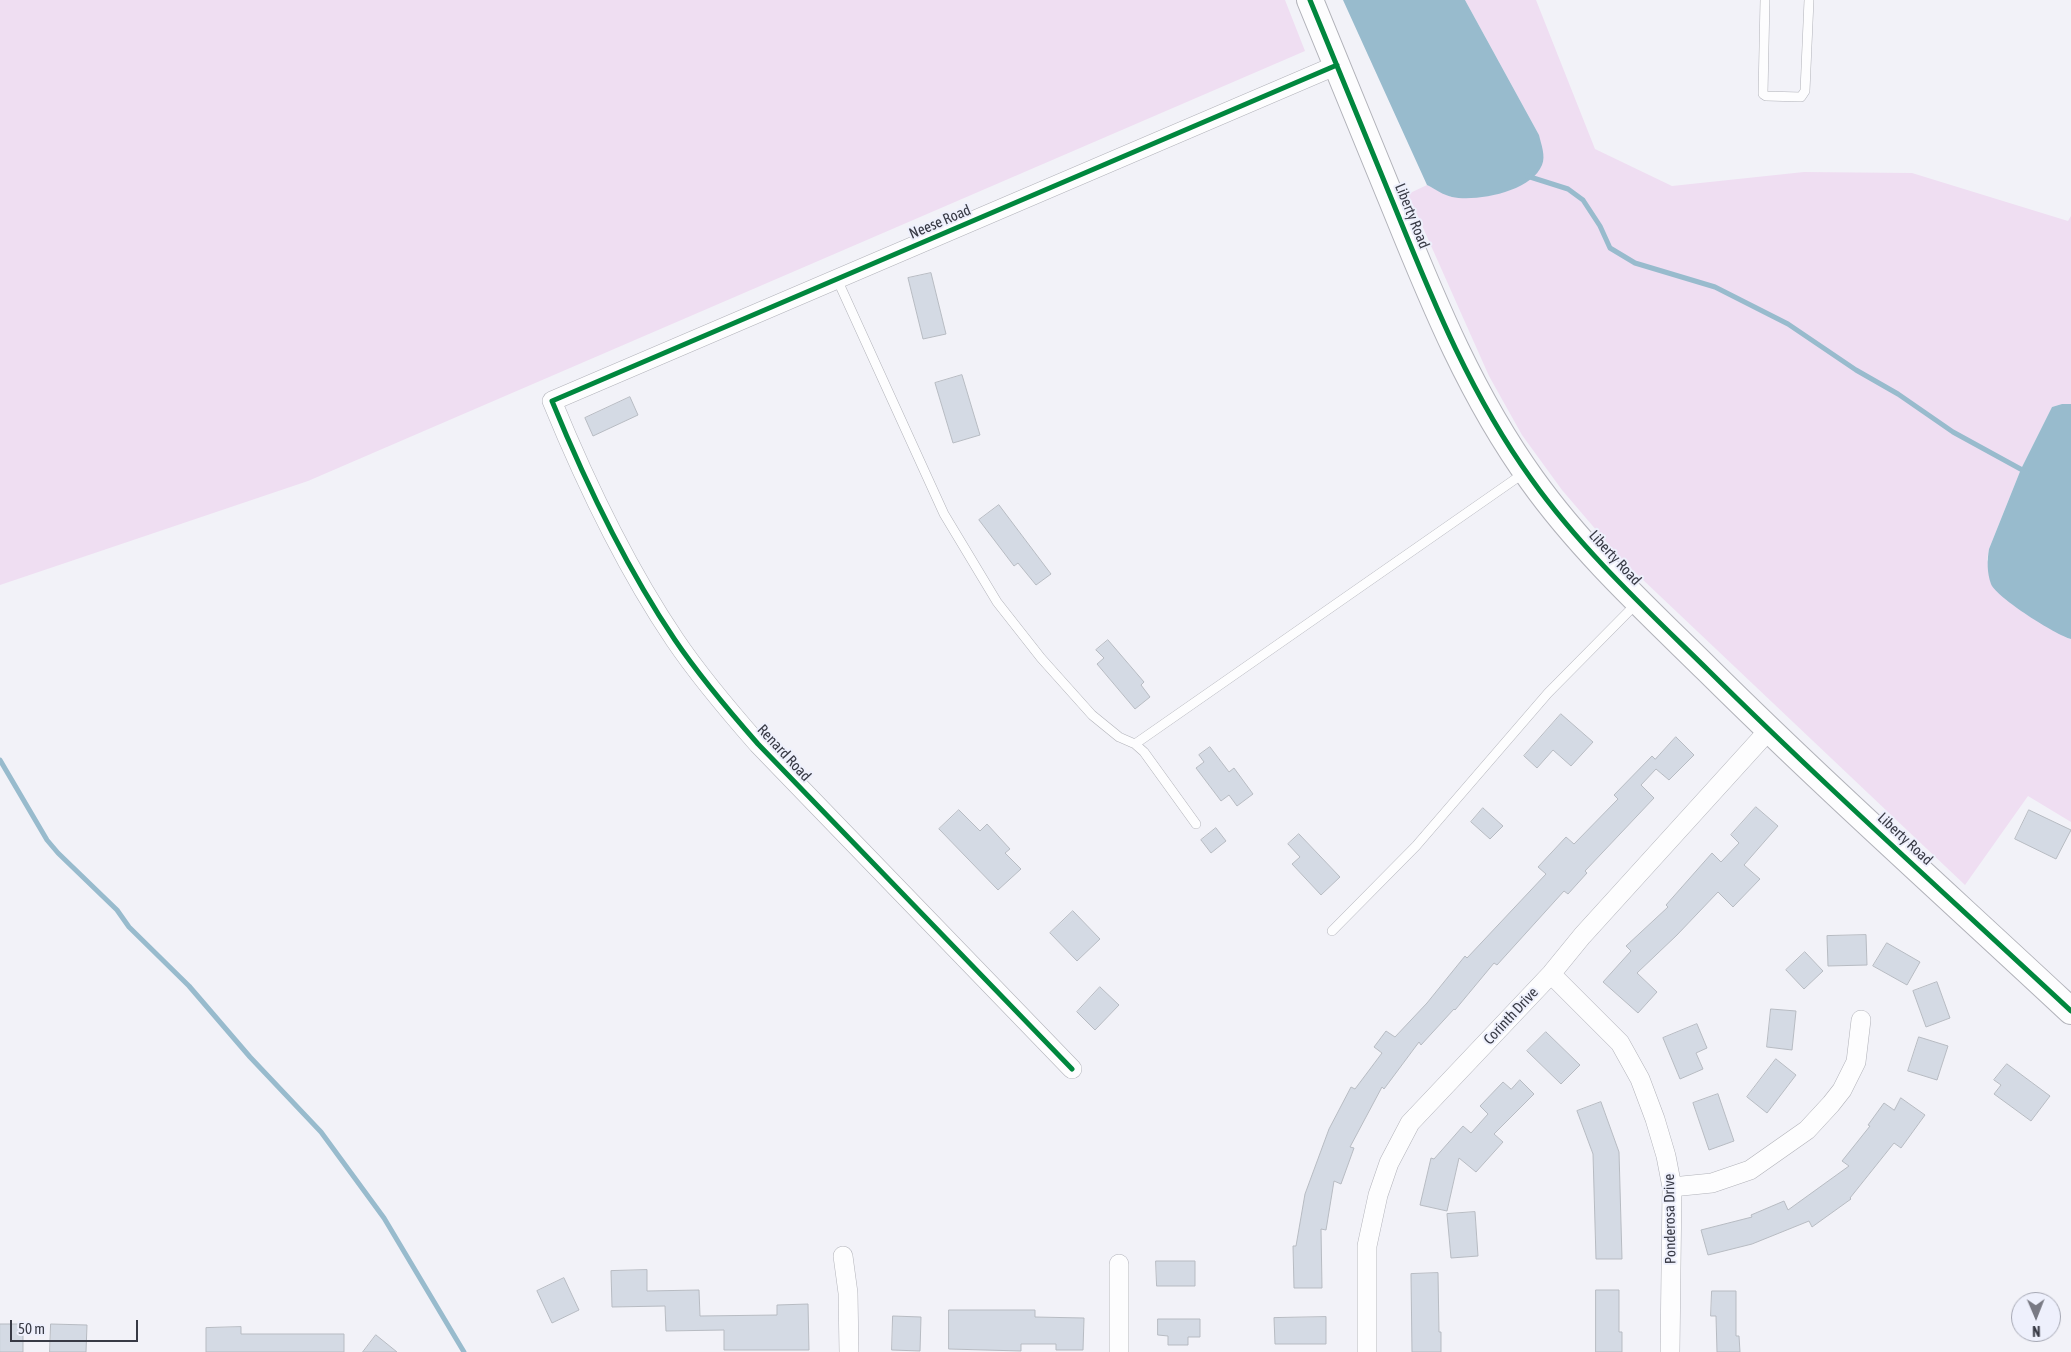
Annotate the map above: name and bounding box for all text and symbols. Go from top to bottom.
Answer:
street label: Liberty Road [1391,181,1433,251]
street label: Neese Road [906,201,974,243]
street label: Liberty Road [1585,527,1645,589]
street label: Renard Road [753,721,815,785]
street label: Liberty Road [1874,809,1936,869]
street label: Corinth Drive [1480,984,1542,1048]
street label: Ponderosa Drive [1660,1174,1680,1264]
north arrow [2011,1292,2061,1342]
scale bar [12,1310,140,1342]
text: 50 m [18,1320,45,1337]
text: N [2032,1323,2041,1339]

